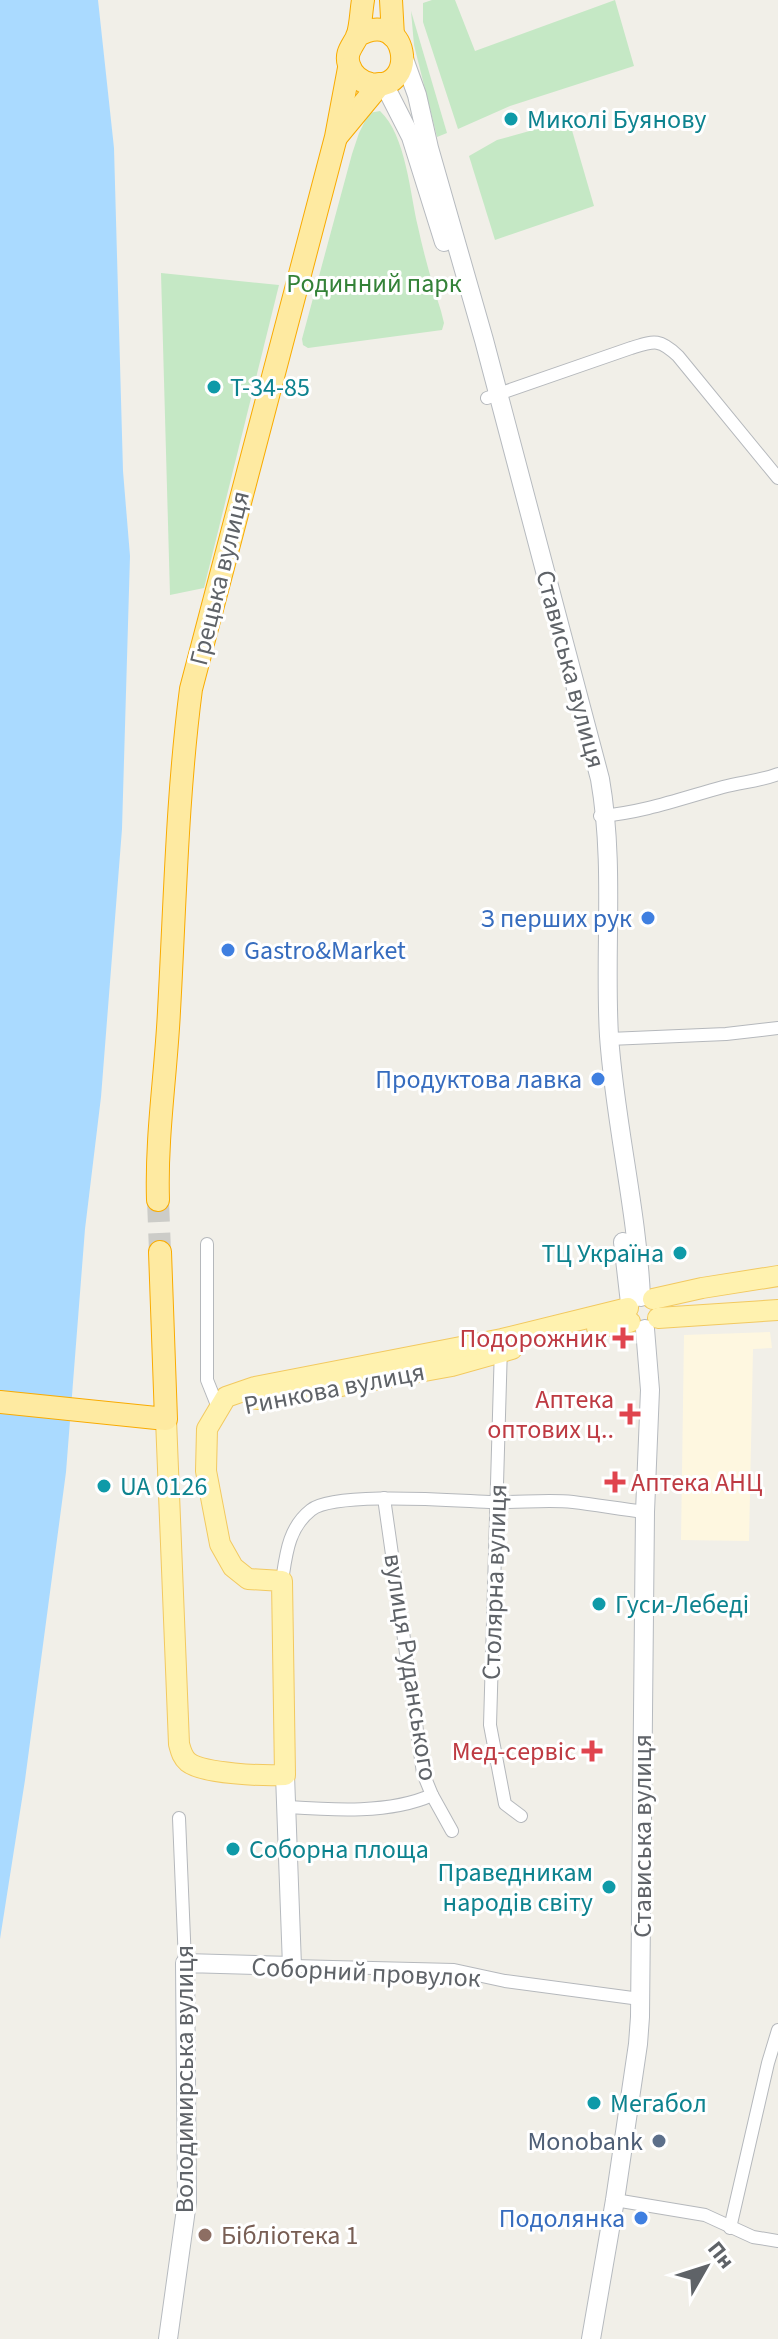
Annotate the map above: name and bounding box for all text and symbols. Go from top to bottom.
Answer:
place label: Миколі Буянову [527,101,706,138]
marker: Миколі Буянову [502,110,520,128]
park label: Родинний парк [286,265,462,302]
place label: Т-34-85 [230,369,310,406]
marker: Т-34-85 [205,378,223,396]
street label: Грецька вулиця [180,487,259,669]
street label: Стависька вулиця [526,566,615,772]
place label: З перших рук [480,900,632,937]
marker: З перших рук [639,909,657,927]
place label: Gastro&Market [244,932,406,969]
marker: Gastro&Market [219,941,237,959]
place label: Продуктова лавка [375,1061,582,1098]
marker: Продуктова лавка [589,1070,607,1088]
place label: ТЦ Україна [541,1235,664,1272]
marker: ТЦ Україна [671,1244,689,1262]
place label: Подорожник [460,1320,607,1357]
marker: Подорожник [614,1329,632,1347]
street label: Ринкова вулиця [241,1353,428,1424]
place label: Аптека оптових ц.. [487,1381,614,1448]
marker: Аптека оптових ц.. [621,1405,639,1423]
place label: Аптека АНЦ [631,1464,763,1501]
place label: UA 0126 [120,1468,207,1505]
marker: Аптека АНЦ [606,1473,624,1491]
marker: UA 0126 [95,1477,113,1495]
street label: Столярна вулиця [473,1484,516,1681]
street label: вулиця Руданського [374,1551,447,1783]
place label: Гуси-Лебеді [615,1586,749,1623]
marker: Гуси-Лебеді [590,1595,608,1613]
place label: Мед-cервіс [452,1733,576,1770]
street label: Стависька вулиця [624,1734,661,1938]
marker: Мед-cервіс [583,1742,601,1760]
place label: Соборна площа [249,1831,429,1868]
marker: Соборна площа [224,1840,242,1858]
place label: Праведникам народів світу [438,1854,593,1921]
marker: Праведникам народів світу [600,1878,618,1896]
street label: Володимирська вулиця [166,1945,203,2213]
street label: Соборний провулок [250,1948,482,1997]
place label: Мегабол [610,2085,707,2122]
marker: Мегабол [585,2094,603,2112]
place label: Monobank [527,2123,643,2160]
marker: Monobank [650,2132,668,2150]
place label: Подолянка [499,2200,625,2237]
marker: Подолянка [632,2209,650,2227]
place label: Бібліотека 1 [221,2217,359,2254]
marker: Бібліотека 1 [196,2226,214,2244]
north arrow [666,2227,746,2307]
text: Пн [700,2234,742,2276]

